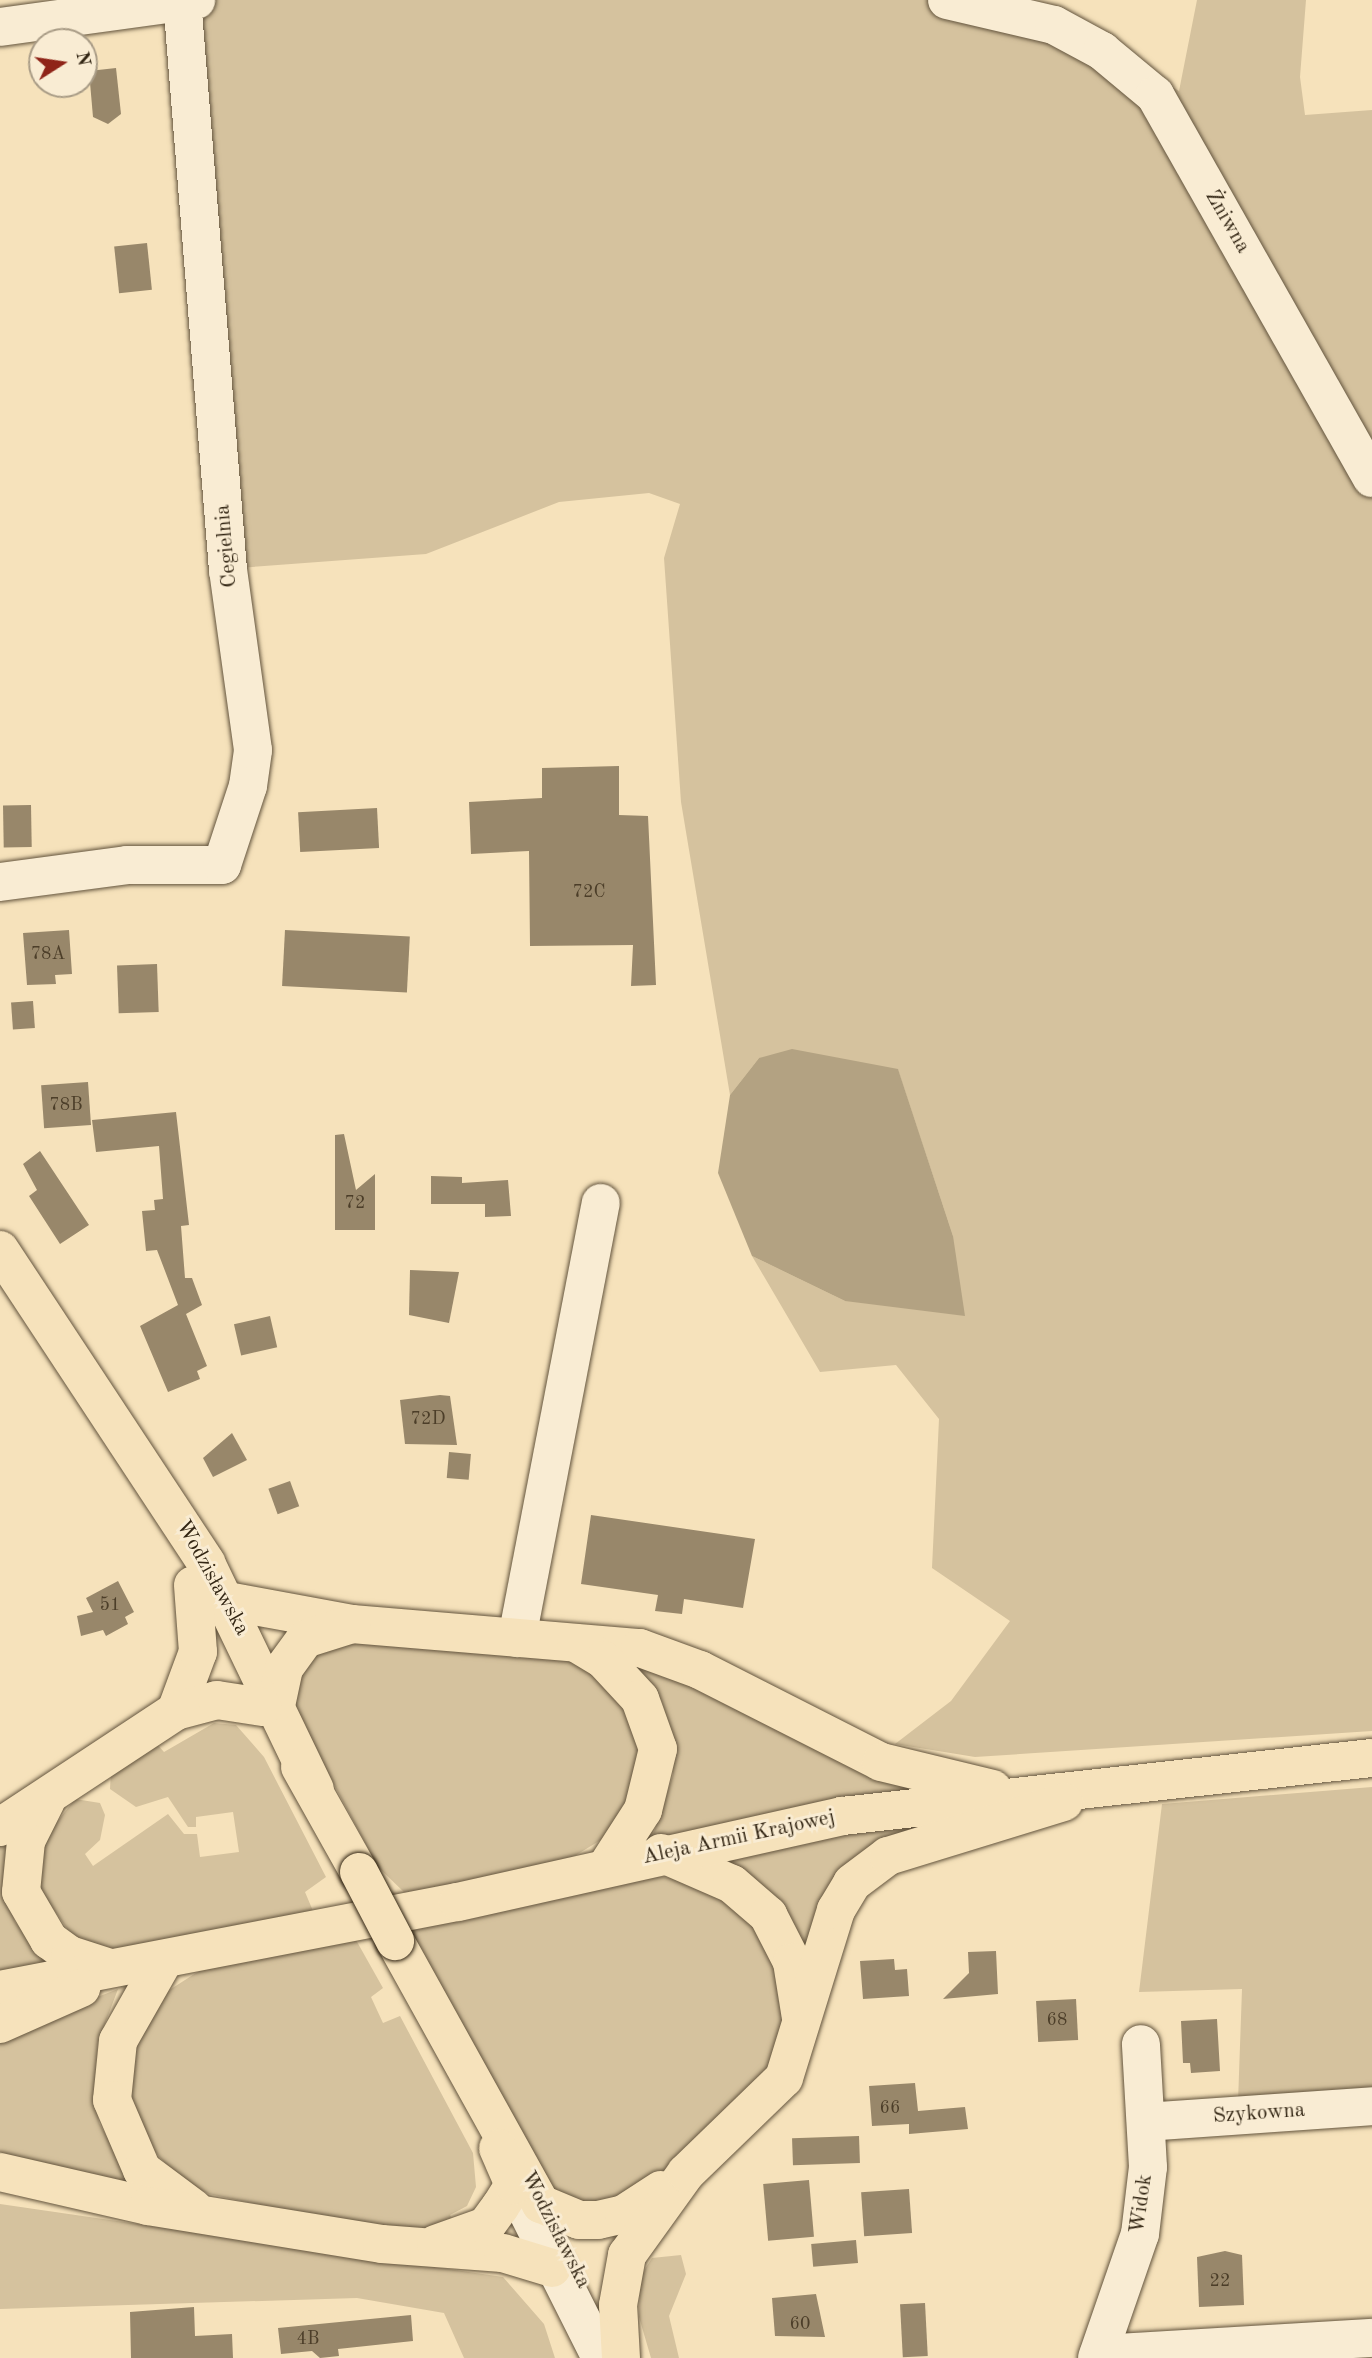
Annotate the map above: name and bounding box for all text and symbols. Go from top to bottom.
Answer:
north arrow [28,28,98,98]
text: N [71,50,93,68]
street label: Żniwna [1199,186,1255,258]
street label: Cegielnia [211,503,243,589]
house number: 72C [573,881,605,903]
house number: 78A [31,943,65,965]
house number: 78B [49,1094,83,1116]
house number: 72 [345,1192,365,1214]
house number: 72D [411,1408,445,1430]
street label: Wodzisławska [170,1516,254,1640]
house number: 51 [100,1594,120,1616]
street label: Aleja Armii Krajowej [640,1805,838,1871]
house number: 68 [1047,2009,1067,2031]
house number: 66 [880,2097,900,2119]
street label: Szykowna [1212,2098,1306,2130]
street label: Wodzisławska [515,2167,595,2293]
street label: Widok [1125,2173,1159,2235]
house number: 22 [1210,2270,1230,2292]
house number: 60 [790,2313,810,2335]
house number: 4B [297,2328,319,2350]

